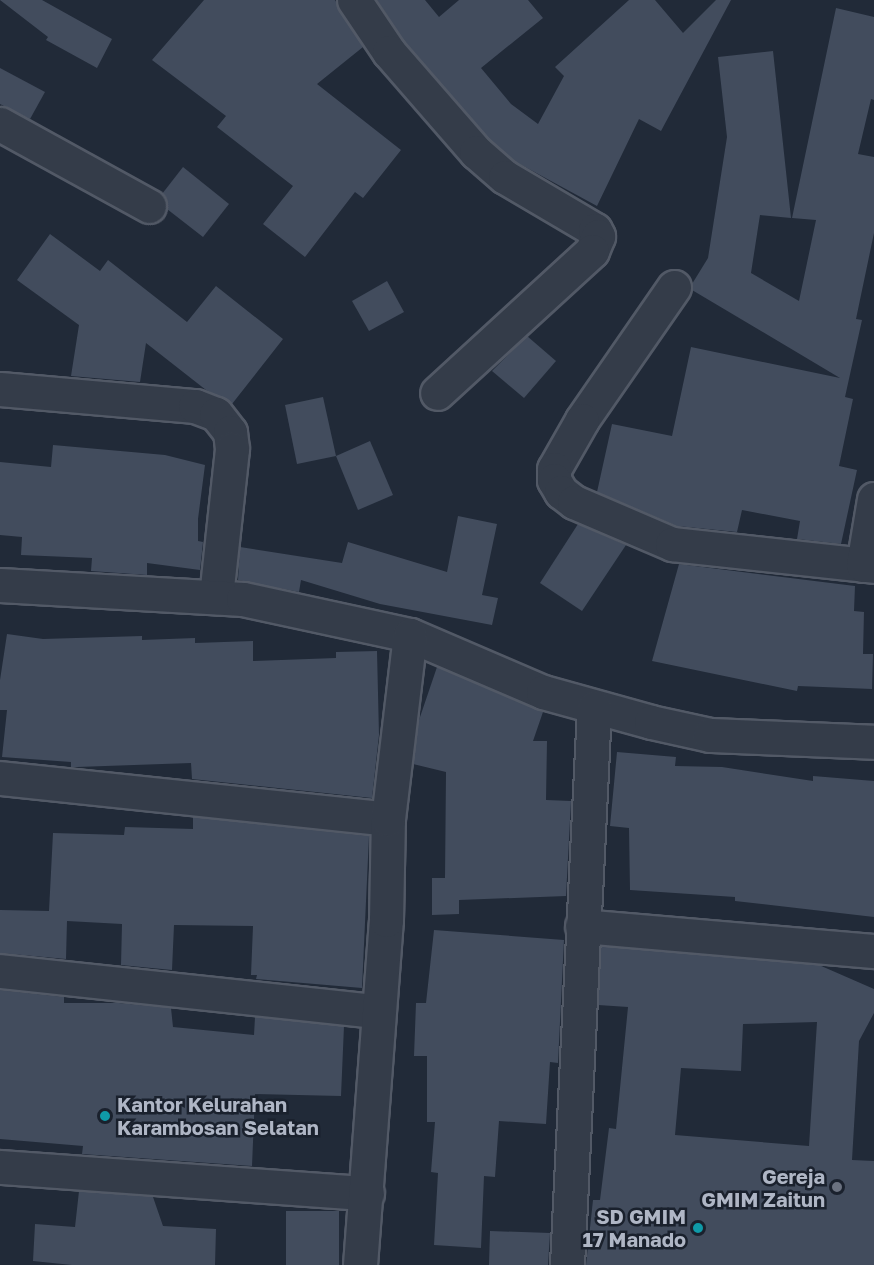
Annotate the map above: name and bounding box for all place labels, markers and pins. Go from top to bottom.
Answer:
place label: Kantor Kelurahan Karambosan Selatan [117,1092,319,1139]
marker: Kantor Kelurahan Karambosan Selatan [98,1109,112,1123]
place label: Gereja GMIM Zaitun [701,1164,825,1211]
marker: Gereja GMIM Zaitun [830,1180,844,1194]
place label: SD GMIM 17 Manado [582,1204,686,1251]
marker: SD GMIM 17 Manado [691,1221,705,1235]

